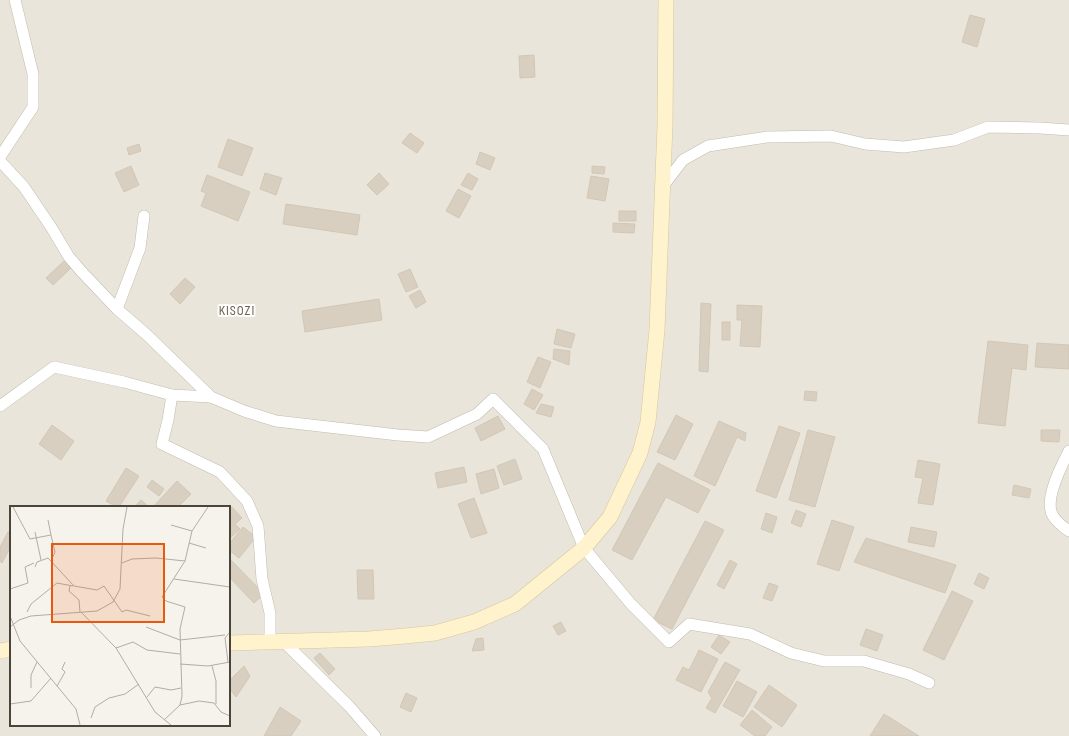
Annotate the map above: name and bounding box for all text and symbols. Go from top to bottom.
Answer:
district label: KISOZI [219,302,255,319]
inset map [10,506,230,726]

